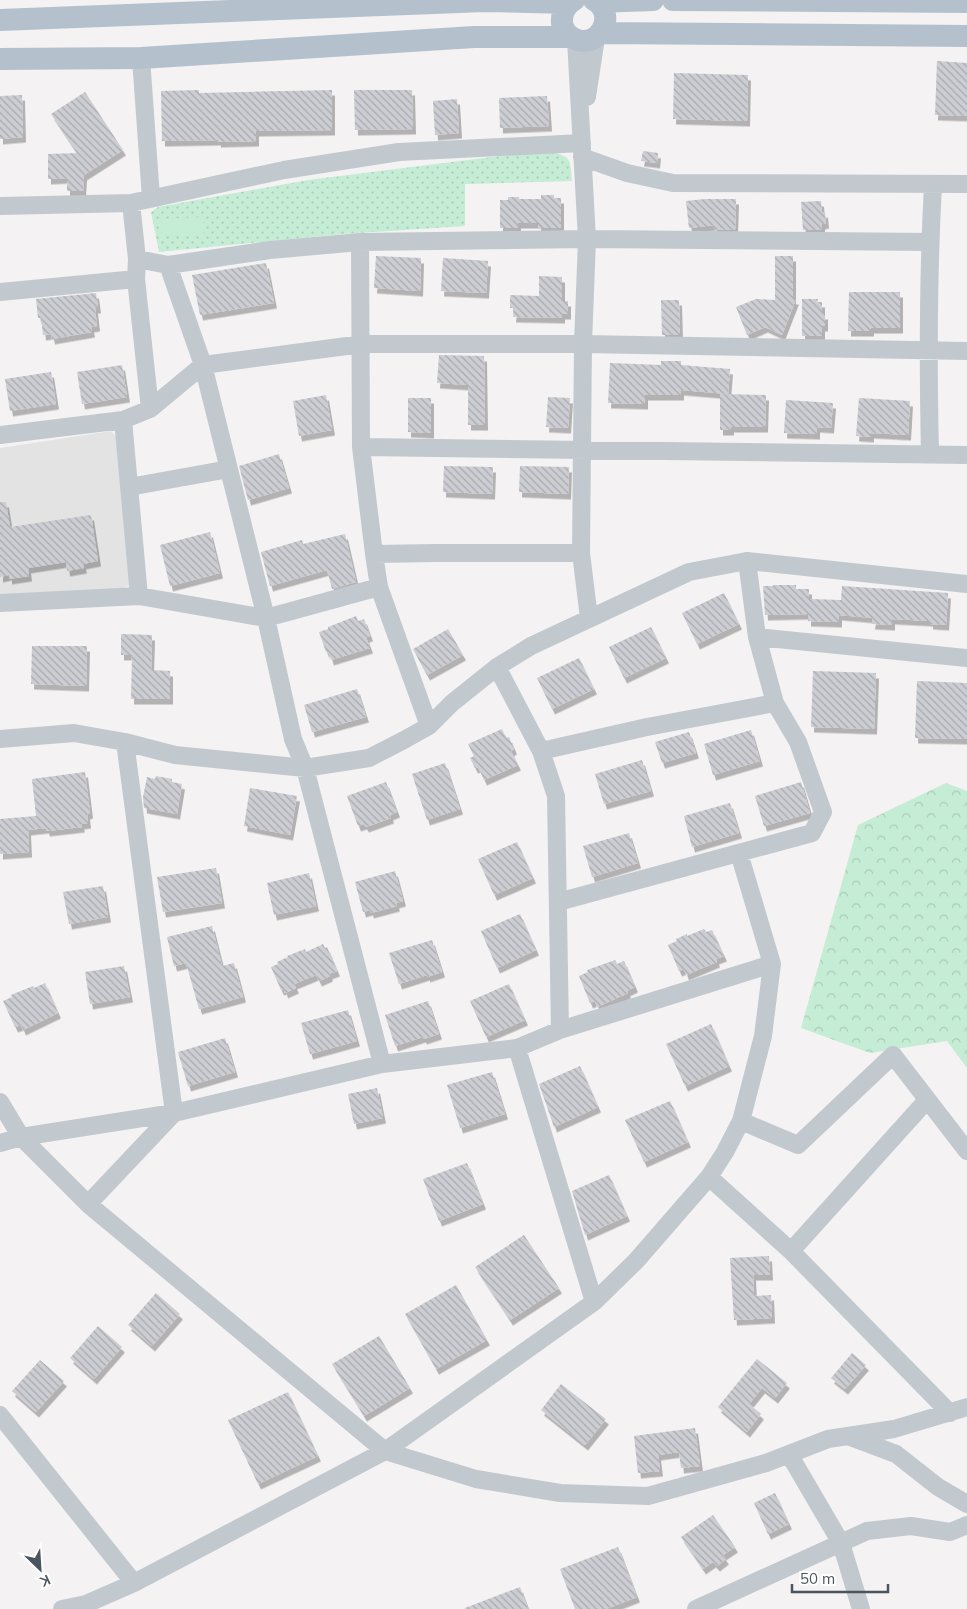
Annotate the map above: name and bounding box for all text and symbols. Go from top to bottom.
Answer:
north arrow [15,1544,65,1594]
scale bar [792,1562,888,1594]
text: 50 m [800,1569,835,1588]
text: K [37,1571,54,1591]

